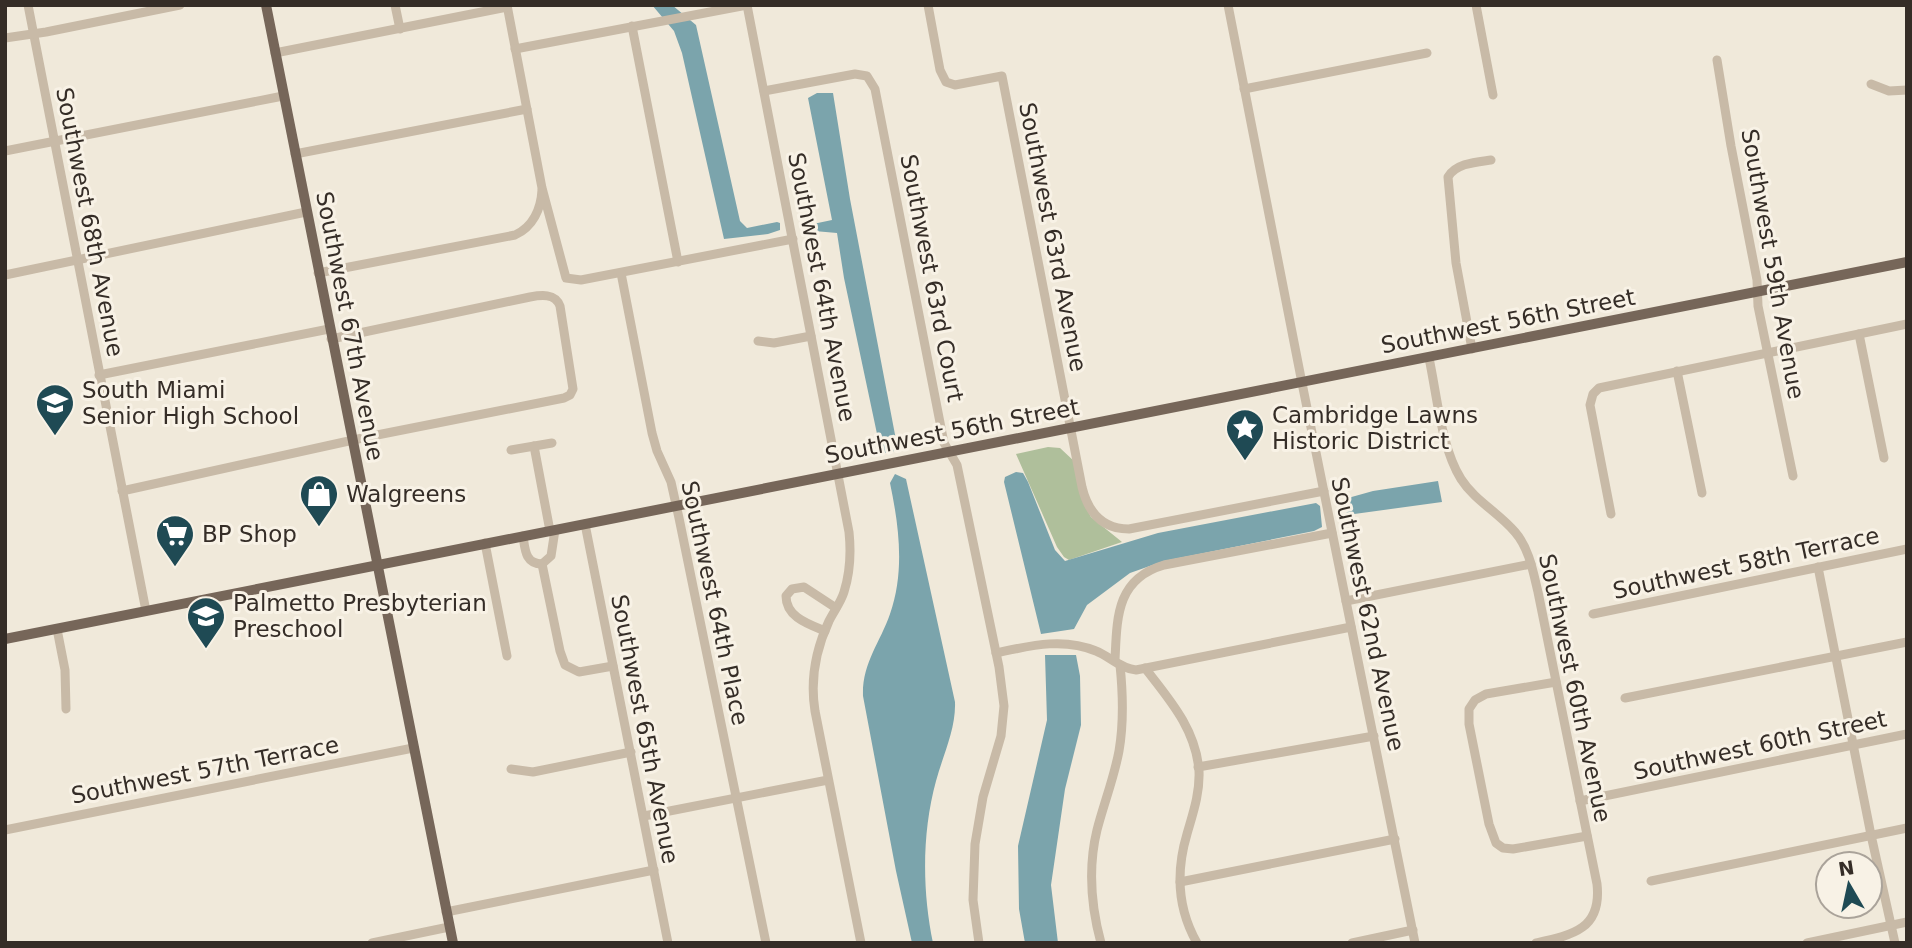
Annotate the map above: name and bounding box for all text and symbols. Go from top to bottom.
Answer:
street label: Southwest 68th Avenue [51,85,129,359]
street label: Southwest 63rd Avenue [1014,100,1092,374]
street label: Southwest 59th Avenue [1736,127,1810,401]
street label: Southwest 64th Avenue [783,150,861,424]
street label: Southwest 63rd Court [895,152,969,404]
street label: Southwest 67th Avenue [311,189,389,463]
street label: Southwest 56th Street [1379,284,1637,358]
place label: South Miami Senior High School [82,377,299,429]
school or university icon: South Miami Senior High School [34,382,76,437]
street label: Southwest 56th Street [823,394,1081,468]
place label: Cambridge Lawns Historic District [1272,402,1478,454]
place icon: Cambridge Lawns Historic District [1224,407,1266,462]
shop icon: Walgreens [298,473,340,528]
street label: Southwest 62nd Avenue [1326,475,1410,753]
street label: Southwest 64th Place [676,478,754,728]
place label: Walgreens [346,481,466,507]
supermarket icon: BP Shop [154,513,196,568]
place label: BP Shop [202,521,297,547]
street label: Southwest 58th Terrace [1610,522,1882,604]
street label: Southwest 60th Avenue [1534,551,1616,825]
place label: Palmetto Presbyterian Preschool [233,590,487,642]
street label: Southwest 65th Avenue [606,592,684,866]
school or university icon: Palmetto Presbyterian Preschool [185,595,227,650]
street label: Southwest 60th Street [1631,705,1889,785]
street label: Southwest 57th Terrace [69,731,341,809]
north arrow [1814,850,1884,920]
text: N [1837,856,1856,880]

